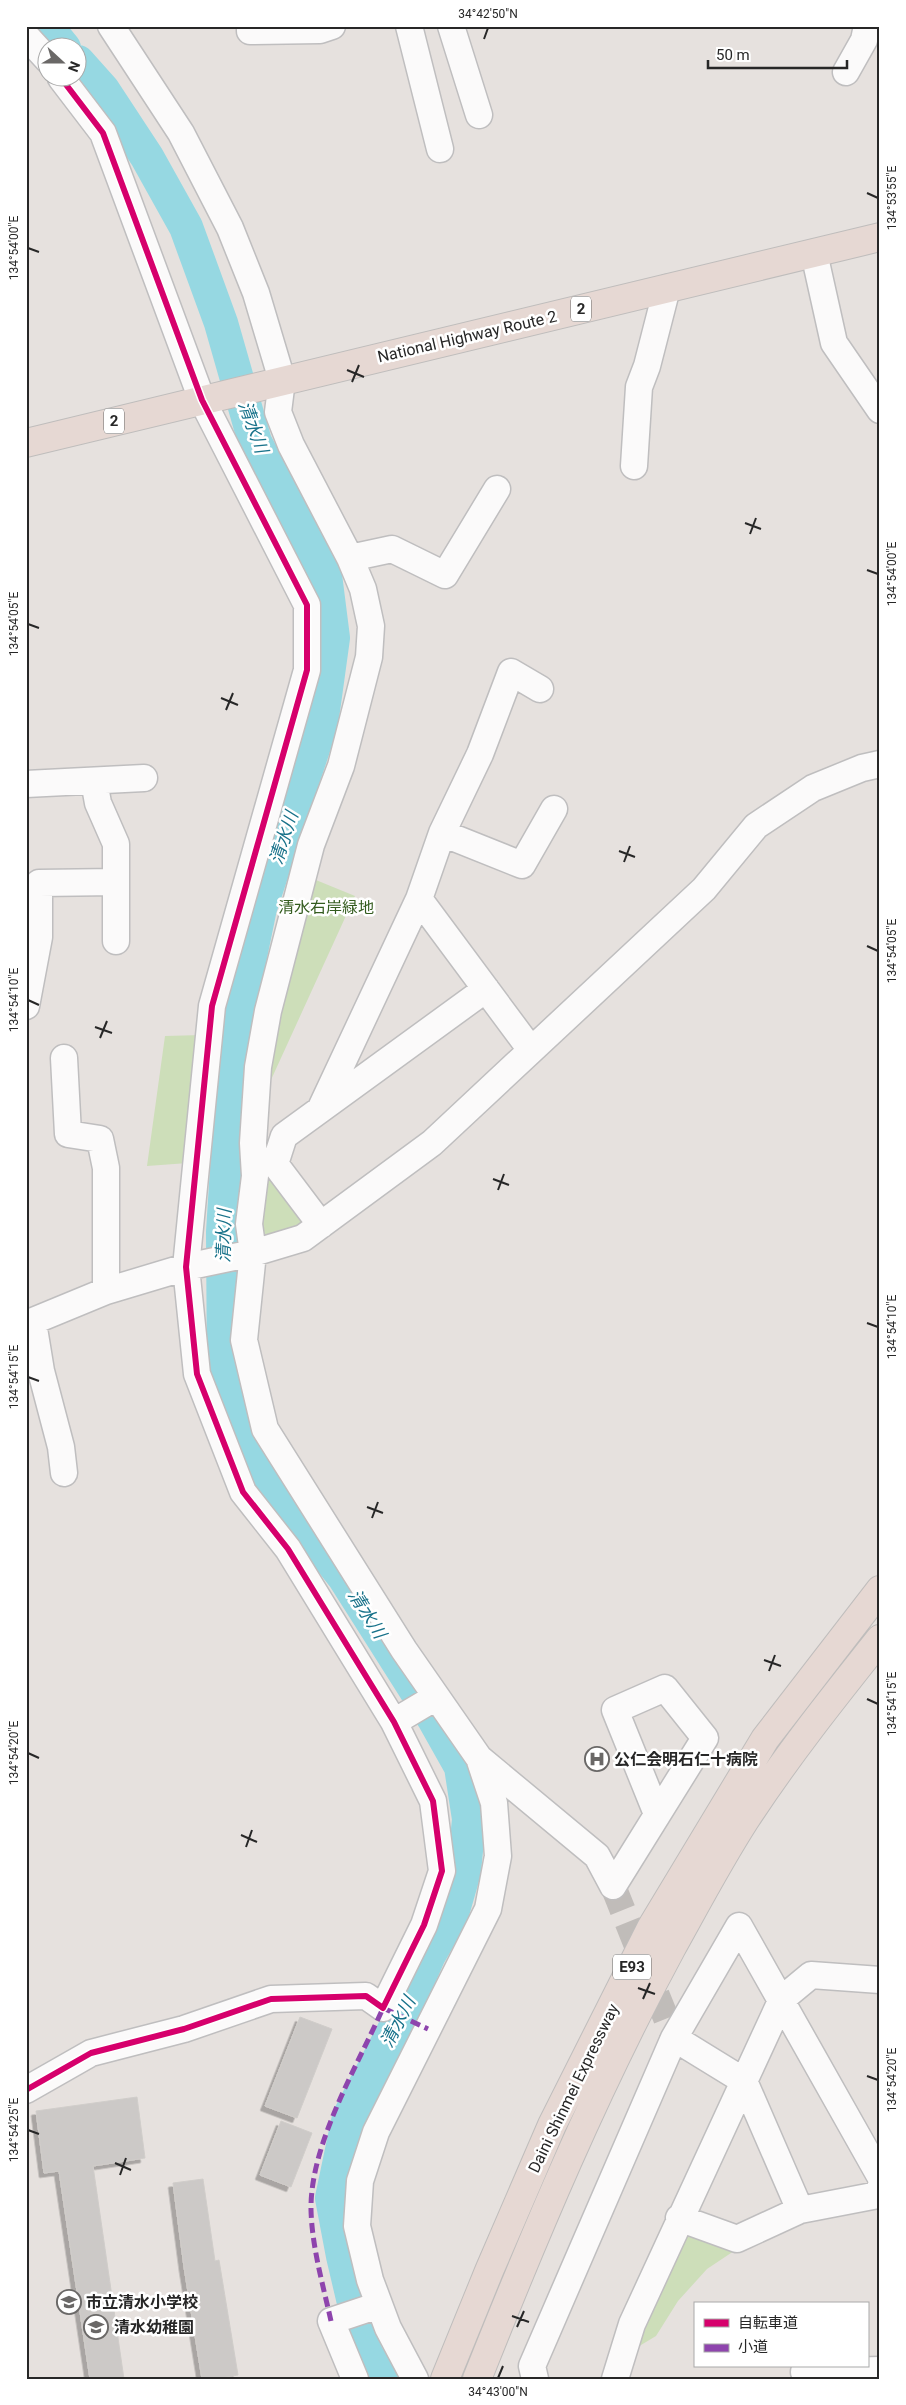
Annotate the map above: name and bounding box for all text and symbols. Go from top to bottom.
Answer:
text: 34°42'50"N [458,7,518,21]
north arrow [38,38,88,88]
scale bar [708,38,847,70]
text: 50 m [716,46,750,64]
text: N [65,59,83,74]
text: 134°53'55"E [885,166,899,230]
text: 134°54'00"E [7,216,21,280]
road number: 2 [571,296,591,322]
street label: National Highway Route 2 [376,307,559,366]
water label: 清水川 [234,398,273,458]
road number: 2 [104,408,124,434]
text: 134°54'00"E [885,542,899,606]
text: 134°54'05"E [7,592,21,656]
water label: 清水川 [265,807,302,867]
park label: 清水右岸緑地 [278,898,374,917]
text: 134°54'05"E [885,919,899,983]
text: 134°54'10"E [7,968,21,1032]
water label: 清水川 [213,1207,235,1263]
text: 134°54'10"E [885,1295,899,1359]
text: 134°54'15"E [7,1345,21,1409]
water label: 清水川 [344,1585,392,1644]
text: 134°54'15"E [885,1672,899,1736]
text: 134°54'20"E [7,1721,21,1785]
hospital icon: 公仁会明石仁十病院 [584,1746,610,1772]
place label: 公仁会明石仁十病院 [614,1750,758,1769]
road number: E93 [613,1954,651,1980]
water label: 清水川 [376,1991,420,2051]
street label: Daini Shinmei Expressway [524,2000,623,2176]
text: 134°54'20"E [885,2048,899,2112]
text: 134°54'25"E [7,2098,21,2162]
school or university icon: 市立清水小学校 [56,2289,82,2315]
place label: 市立清水小学校 [86,2293,198,2312]
legend [694,2302,868,2368]
school or university icon: 清水幼稚園 [83,2314,109,2340]
text: 自転車道 [738,2314,798,2332]
place label: 清水幼稚園 [114,2318,194,2337]
text: 小道 [738,2338,768,2356]
text: 34°43'00"N [468,2385,528,2399]

